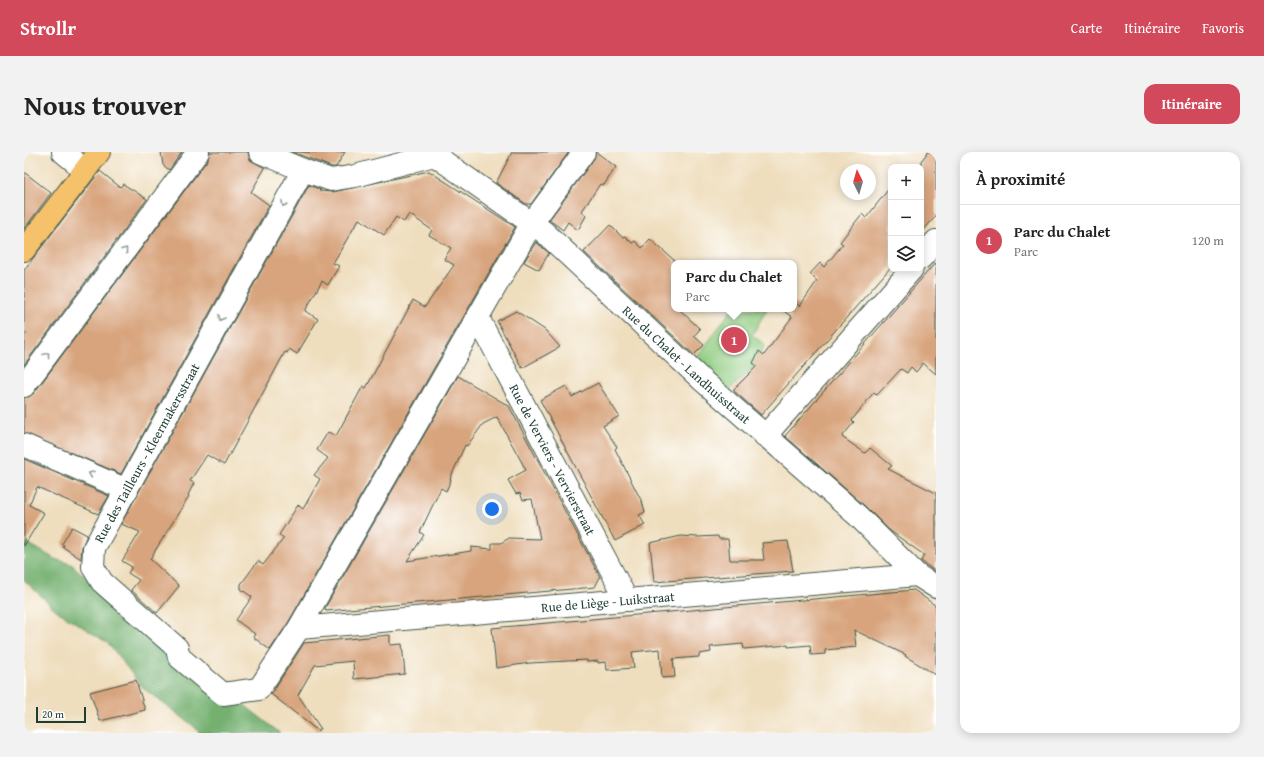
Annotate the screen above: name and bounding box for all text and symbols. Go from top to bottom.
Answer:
text: Strollr [20,14,76,42]
text: Carte [1071,18,1102,38]
text: Itinéraire [1124,18,1180,38]
text: Favoris [1202,18,1244,38]
text: Nous trouver [24,84,186,125]
button: Itinéraire [1144,84,1240,124]
north arrow [840,164,876,200]
map controls [888,164,924,272]
button: + [888,164,924,200]
text: À proximité [976,166,1065,191]
one-way arrow [282,200,289,208]
button: − [888,200,924,236]
text: Parc du Chalet [1014,221,1111,242]
text: 1 [986,231,992,250]
text: 120 m [1192,231,1224,250]
button: layers [888,236,924,272]
text: Parc [1014,242,1038,261]
one-way arrow [120,248,127,255]
popup [671,260,797,312]
text: Parc du Chalet [686,266,782,287]
text: Parc [686,287,710,306]
street label: Rue du Chalet - Landhuisstraat [619,301,755,428]
one-way arrow [219,314,226,321]
pin: 1 [721,325,747,355]
one-way arrow [42,352,49,359]
street label: Rue des Tailleurs - Kleermakersstraat [90,359,205,546]
street label: Rue de Verviers - Vervierstraat [505,381,601,539]
one-way arrow [88,471,95,479]
your location [482,499,502,519]
street label: Rue de Liège - Luikstraat [540,586,676,617]
scale bar [36,705,86,724]
text: 20 m [42,706,64,722]

